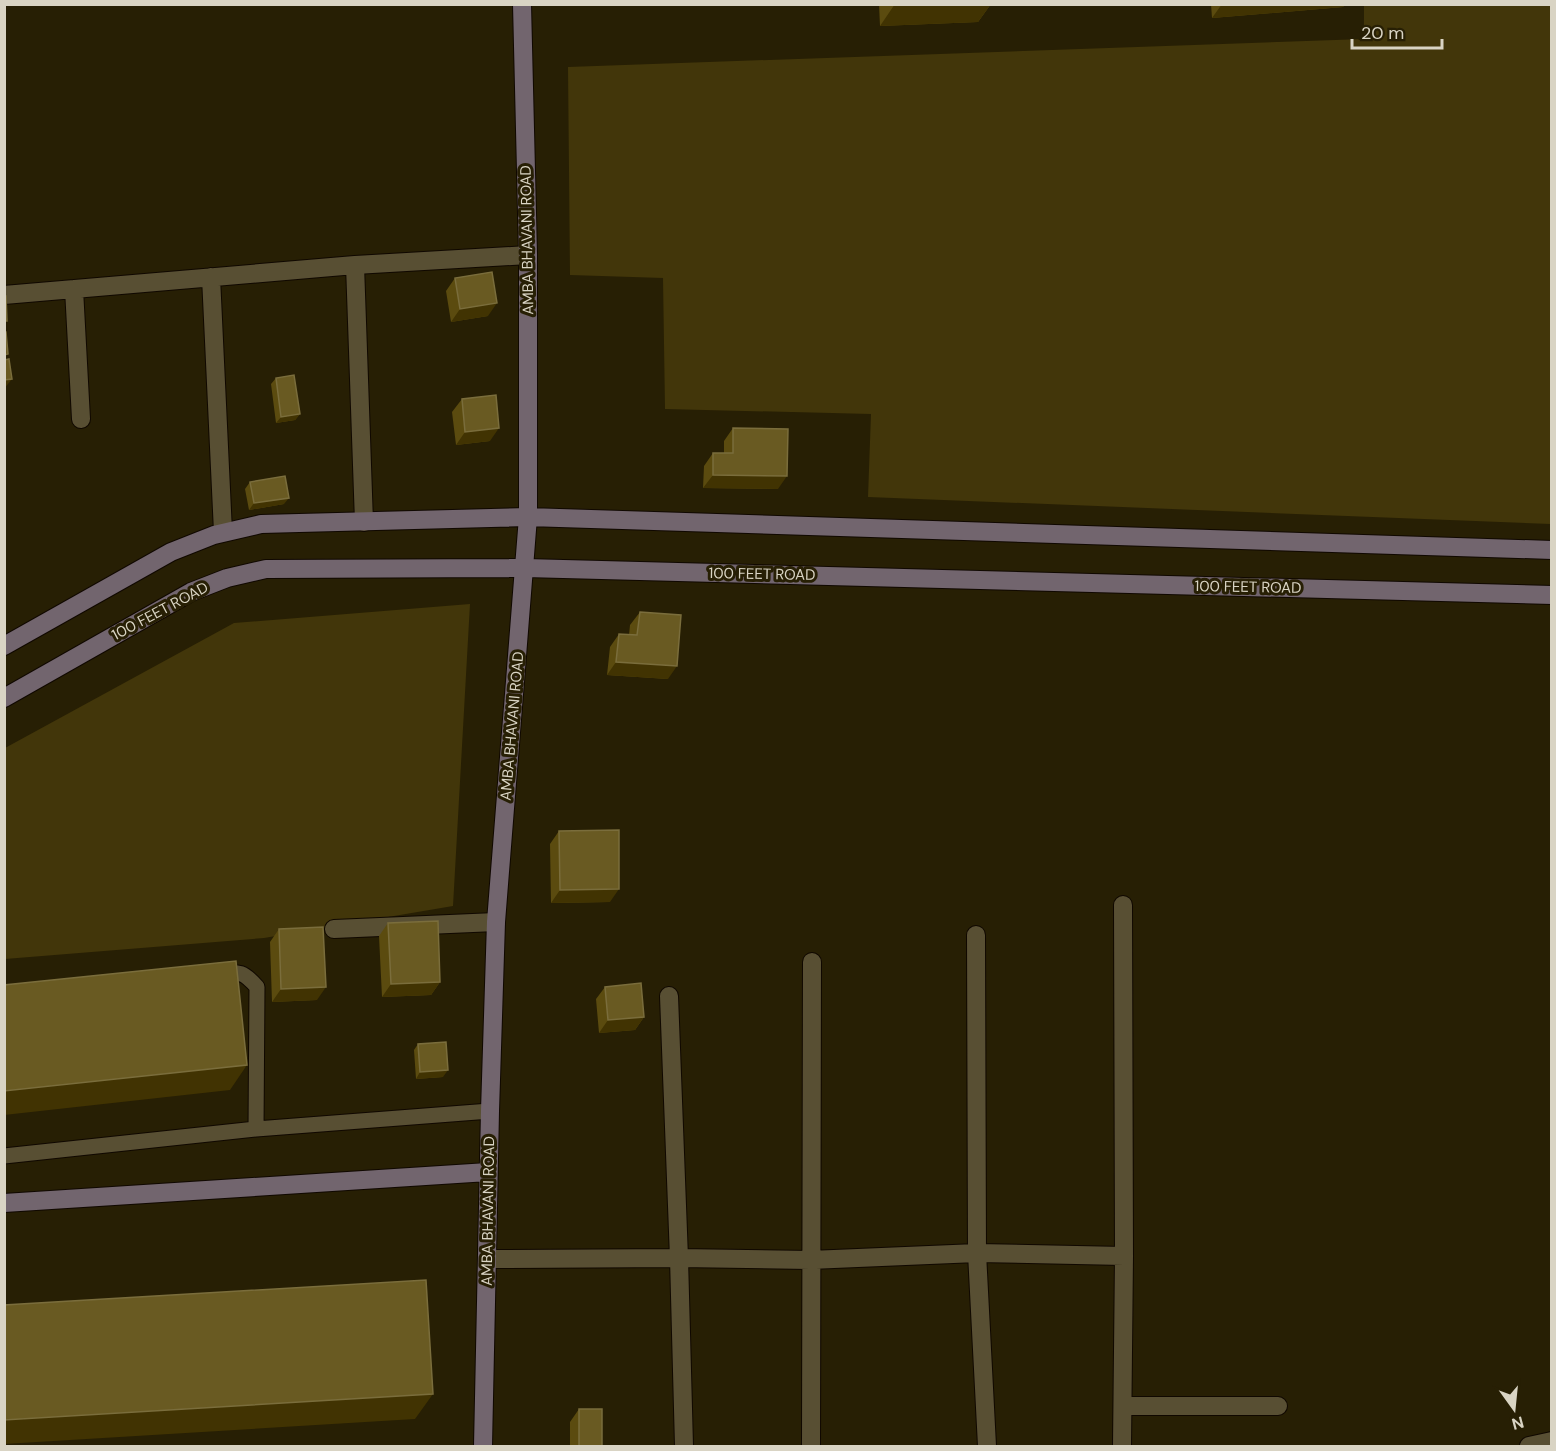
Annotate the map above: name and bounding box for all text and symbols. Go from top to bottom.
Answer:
scale bar [1352,12,1442,50]
text: 20 m [1361,21,1404,45]
street label: AMBA BHAVANI ROAD [516,165,538,315]
street label: 100 FEET ROAD [709,563,815,585]
street label: 100 FEET ROAD [1195,576,1301,598]
street label: 100 FEET ROAD [108,577,212,645]
street label: AMBA BHAVANI ROAD [496,651,528,801]
street label: AMBA BHAVANI ROAD [477,1136,499,1286]
north arrow [1484,1379,1544,1439]
text: N [1509,1411,1526,1435]

